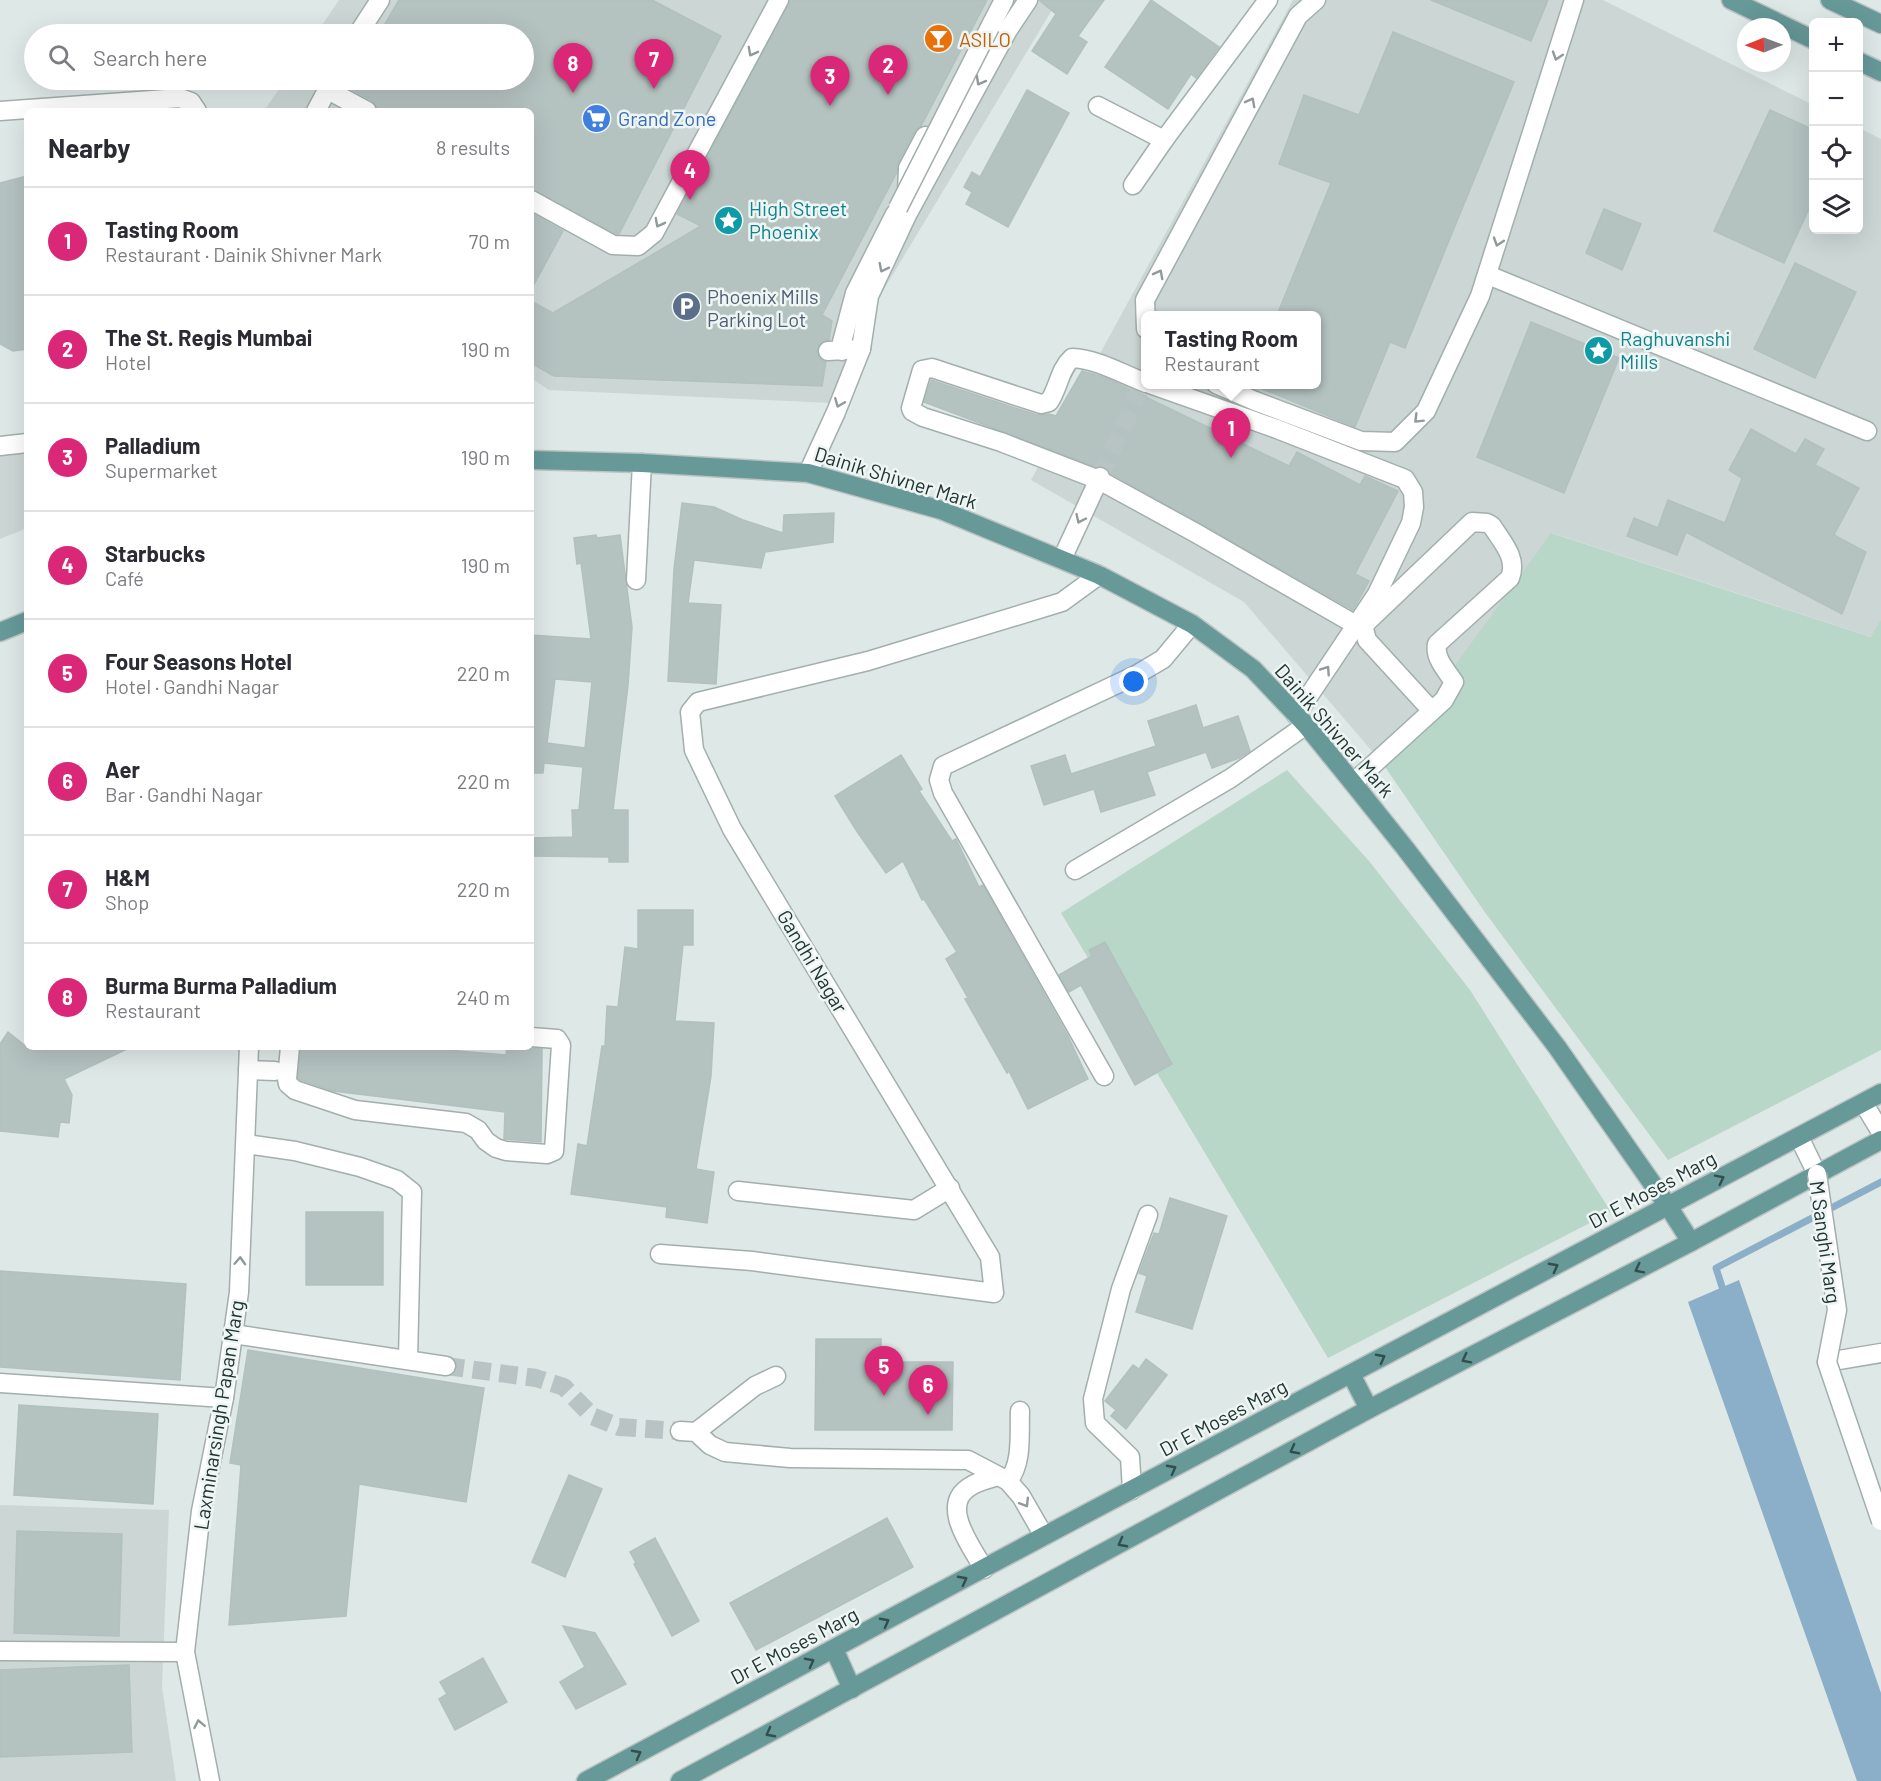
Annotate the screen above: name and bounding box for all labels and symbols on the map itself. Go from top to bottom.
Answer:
north arrow [1737,18,1791,72]
bar icon: ASILO [922,23,954,55]
place label: ASILO [959,27,1011,51]
pin: 7 [634,40,674,89]
pin: 8 [554,44,592,93]
one-way arrow [748,45,759,56]
pin: 2 [868,46,908,95]
one-way arrow [1552,50,1564,61]
pin: 3 [810,57,850,106]
one-way arrow [976,75,987,85]
one-way arrow [1244,98,1255,109]
supermarket icon: Grand Zone [581,102,613,134]
place label: Grand Zone [618,106,716,130]
pin: 4 [670,150,710,200]
place label: High Street Phoenix [749,196,847,243]
place icon: High Street Phoenix [712,204,744,236]
one-way arrow [655,217,666,228]
one-way arrow [1493,236,1505,247]
one-way arrow [879,262,890,273]
one-way arrow [1152,270,1163,280]
place label: Phoenix Mills Parking Lot [707,284,819,331]
parking icon: Phoenix Mills Parking Lot [670,291,702,323]
place label: Raghuvanshi Mills [1620,326,1730,373]
place icon: Raghuvanshi Mills [1583,334,1615,366]
one-way arrow [834,397,846,408]
pin: 1 [1212,408,1250,458]
one-way arrow [1415,411,1426,422]
street label: Dainik Shivner Mark [812,441,980,513]
one-way arrow [1076,513,1088,524]
street label: Dainik Shivner Mark [1271,658,1399,802]
one-way arrow [1319,666,1330,677]
your location [1119,667,1148,696]
street label: Gandhi Nagar [773,905,853,1017]
street label: Dr E Moses Marg [1584,1145,1720,1233]
one-way arrow [1714,1175,1724,1186]
street label: M Sanghi Marg [1806,1179,1846,1305]
one-way arrow [234,1257,247,1266]
one-way arrow [1635,1262,1645,1273]
one-way arrow [1547,1263,1558,1274]
street label: Laxminarsingh Papan Marg [188,1298,248,1532]
pin: 5 [864,1346,904,1396]
one-way arrow [1462,1352,1472,1363]
one-way arrow [1375,1354,1386,1365]
pin: 6 [908,1366,948,1415]
street label: Dr E Moses Marg [1155,1373,1291,1461]
one-way arrow [1289,1443,1300,1454]
one-way arrow [1166,1465,1176,1476]
one-way arrow [1017,1497,1029,1507]
one-way arrow [1118,1536,1129,1547]
one-way arrow [956,1576,967,1587]
street label: Dr E Moses Marg [726,1601,862,1689]
one-way arrow [879,1618,889,1629]
one-way arrow [803,1658,814,1669]
one-way arrow [193,1719,206,1729]
one-way arrow [766,1726,776,1737]
one-way arrow [631,1749,642,1761]

